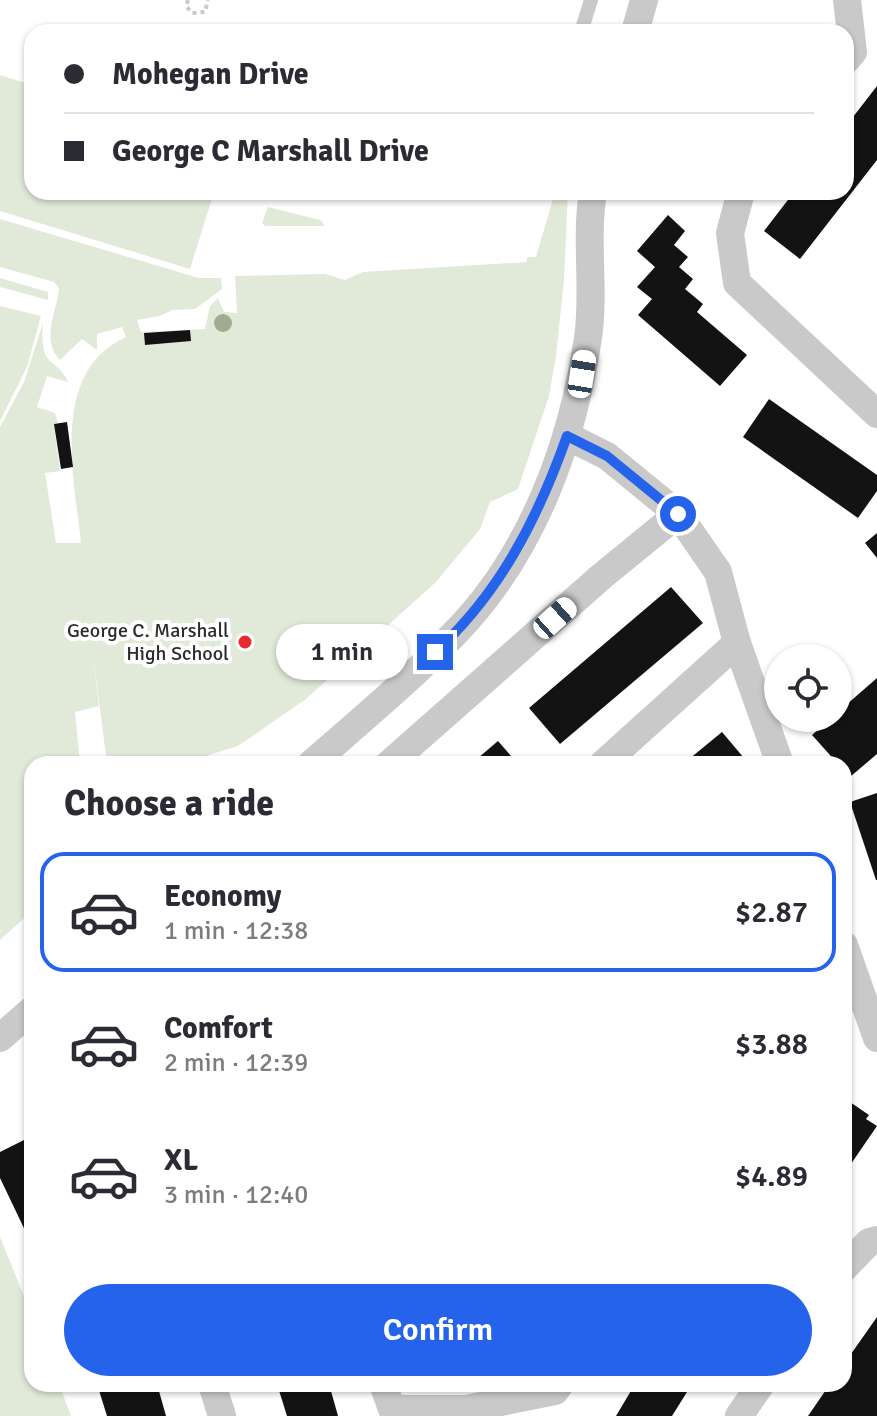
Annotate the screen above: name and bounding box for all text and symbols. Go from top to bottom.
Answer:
text: Mohegan Drive [112,56,309,93]
text: George C Marshall Drive [112,133,429,170]
car [566,348,598,400]
route start [660,496,696,532]
car [529,593,581,643]
place label: George C. Marshall High School [67,618,229,666]
callout: 1 min [275,624,407,680]
marker: George C. Marshall High School [236,633,254,651]
route end [417,634,453,670]
text: 1 min [311,636,373,668]
map controls [764,644,852,732]
button: locate [764,644,852,732]
text: Choose a ride [64,781,274,826]
icon: car [68,876,140,948]
text: Economy [164,878,281,915]
text: $2.87 [735,894,808,931]
text: 1 min · 12:38 [164,915,308,947]
icon: car [68,1008,140,1080]
text: Comfort [164,1010,273,1047]
text: $3.88 [735,1026,808,1063]
text: 2 min · 12:39 [164,1047,308,1079]
icon: car [68,1140,140,1212]
text: XL [164,1142,198,1179]
text: $4.89 [735,1158,808,1195]
text: 3 min · 12:40 [164,1179,308,1211]
button: Confirm [64,1284,812,1376]

